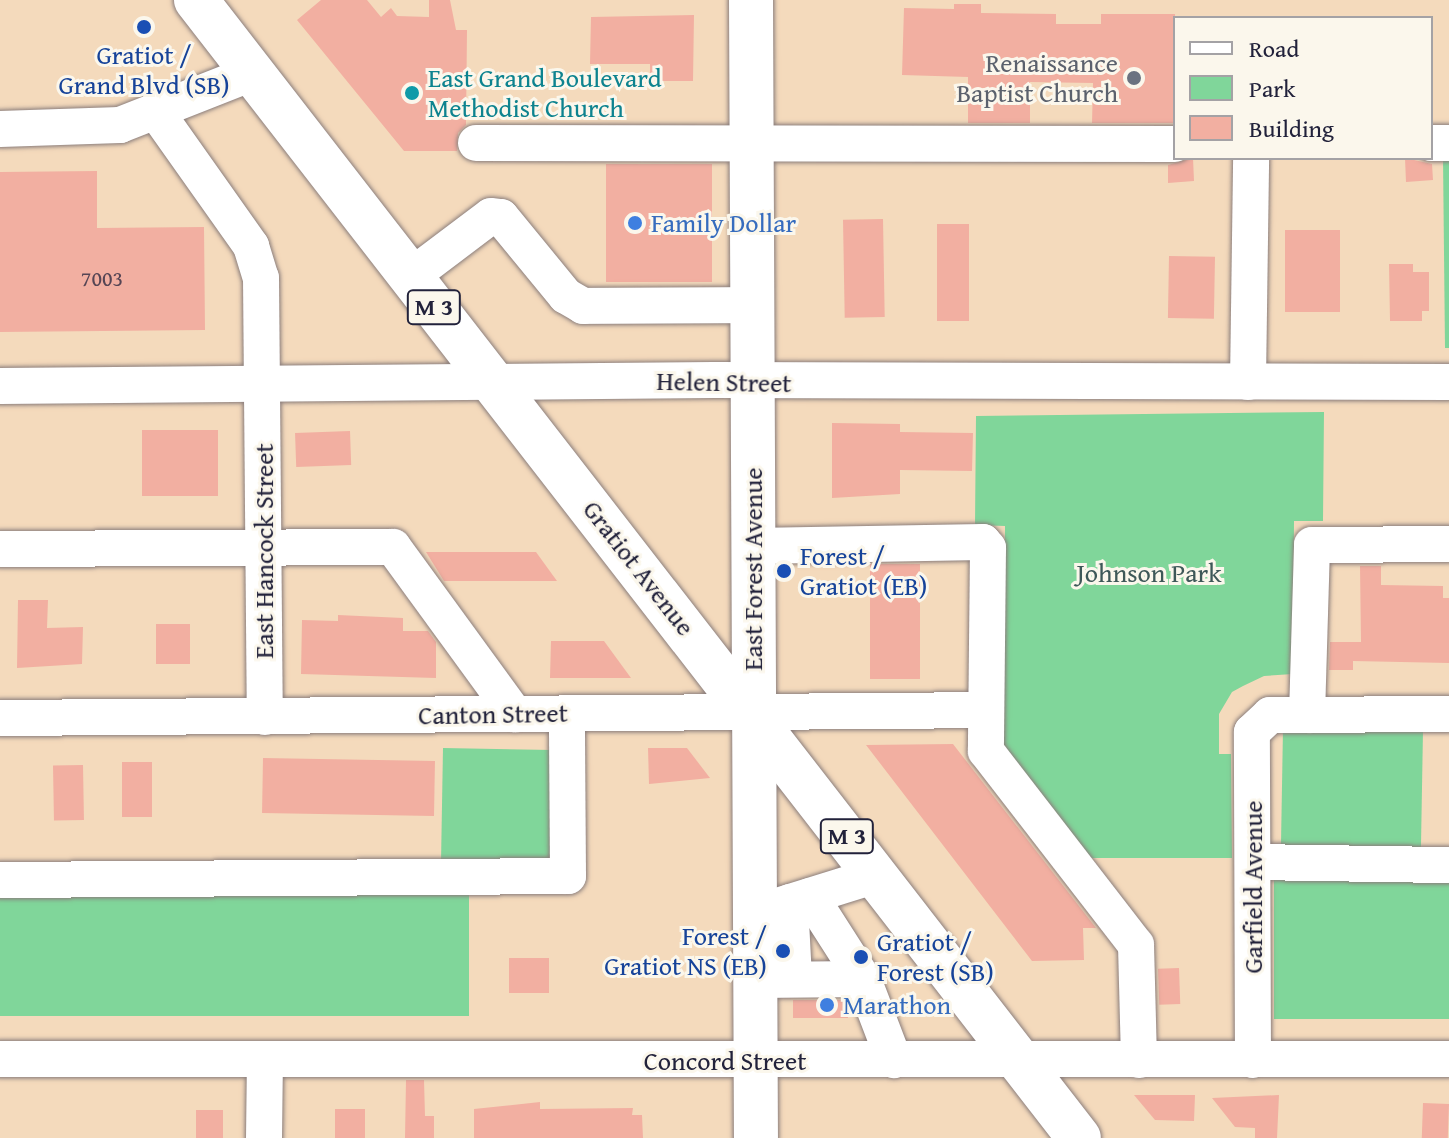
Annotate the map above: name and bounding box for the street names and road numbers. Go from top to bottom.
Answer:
road number: M 3 [406,287,462,327]
street label: Helen Street [656,365,792,399]
street label: East Hancock Street [248,443,280,659]
street label: East Forest Avenue [737,467,769,671]
street label: Gratiot Avenue [577,494,701,642]
street label: Canton Street [418,697,568,731]
street label: Garfield Avenue [1237,801,1269,973]
road number: M 3 [819,816,875,856]
street label: Concord Street [644,1045,806,1077]

